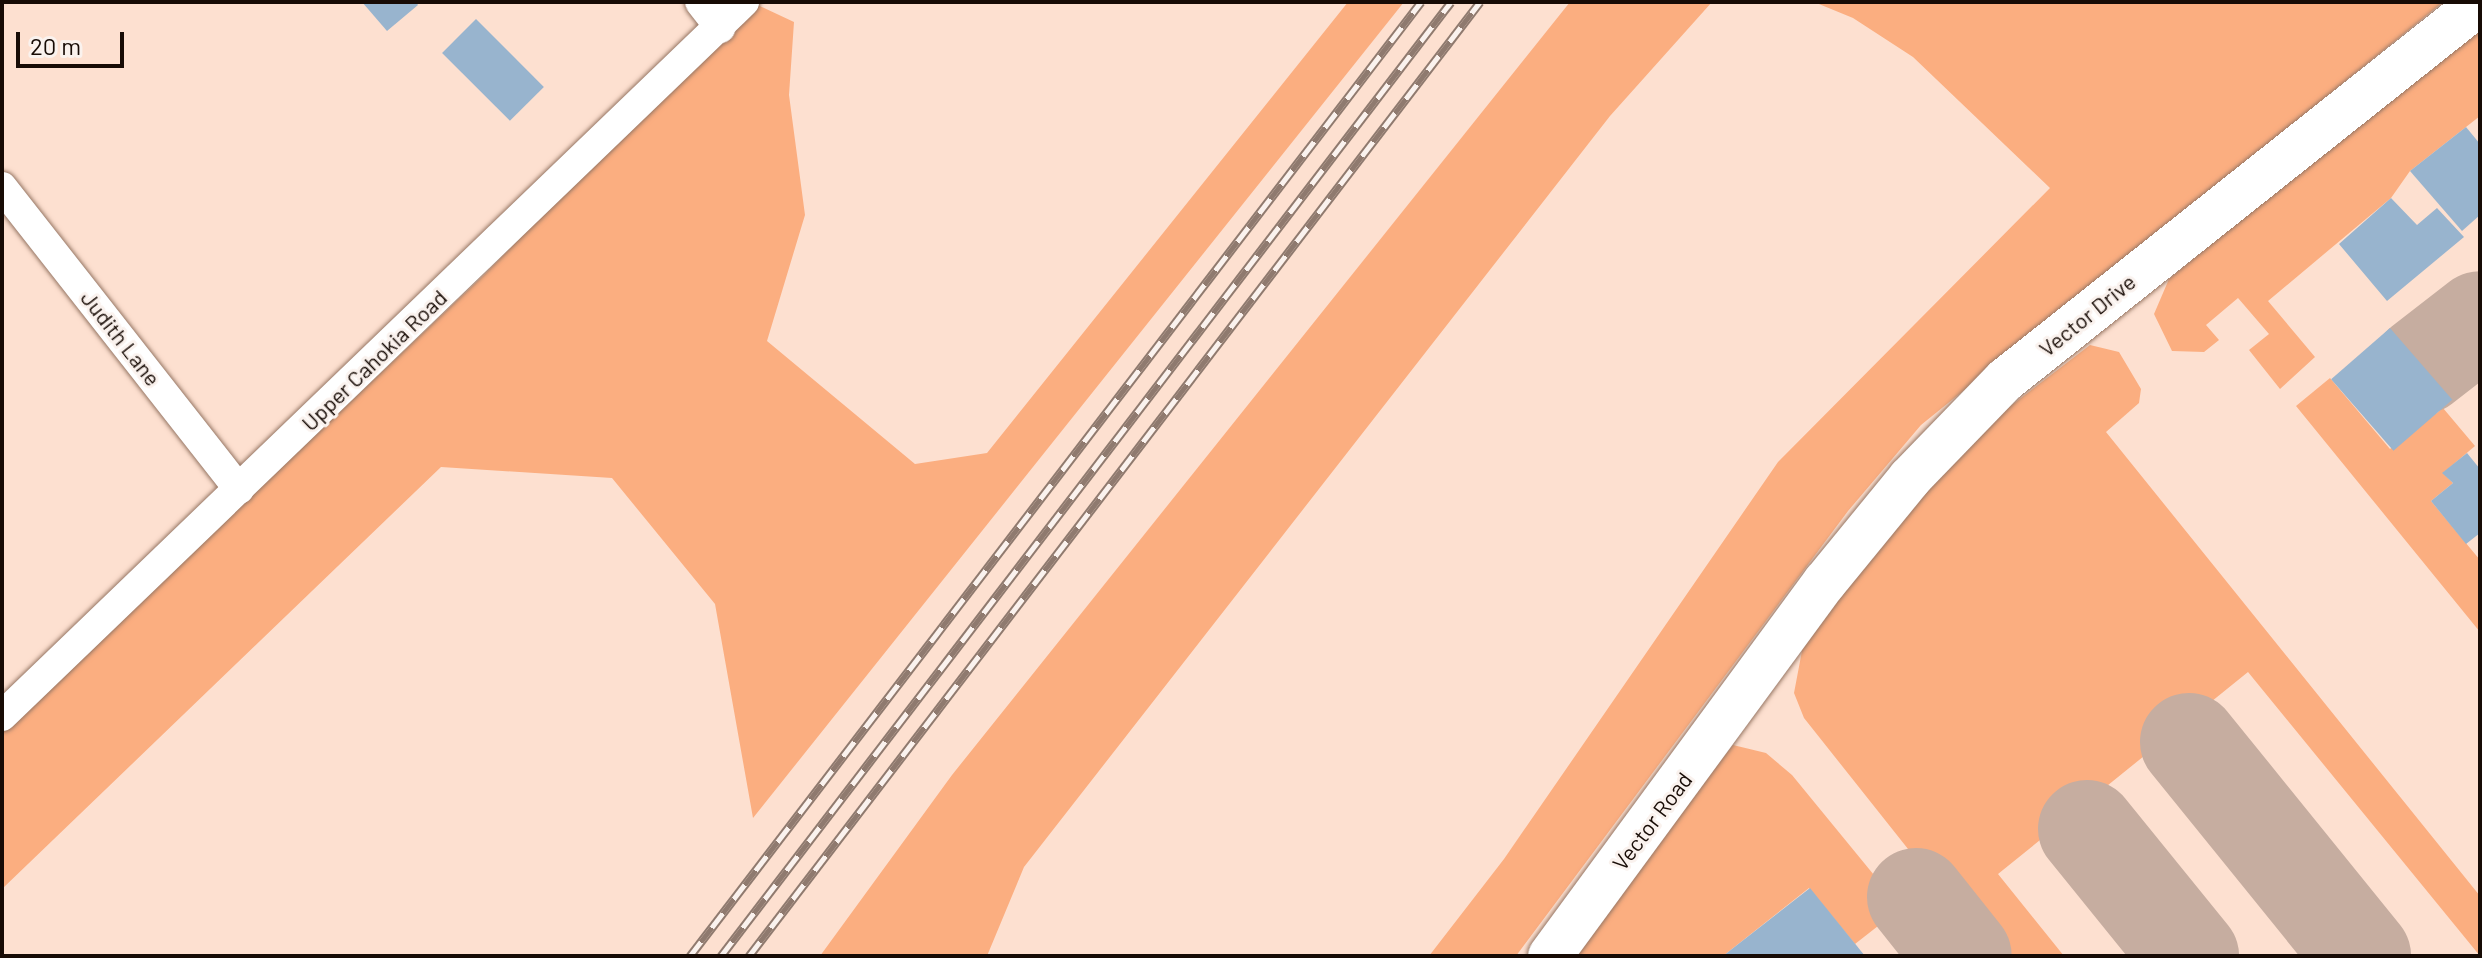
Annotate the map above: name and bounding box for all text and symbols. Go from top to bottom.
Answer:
scale bar [20,16,128,66]
text: 20 m [30,31,81,60]
street label: Vector Drive [2034,268,2140,362]
street label: Upper Cahokia Road [296,284,452,436]
street label: Judith Lane [76,285,166,391]
street label: Vector Road [1607,767,1697,875]

